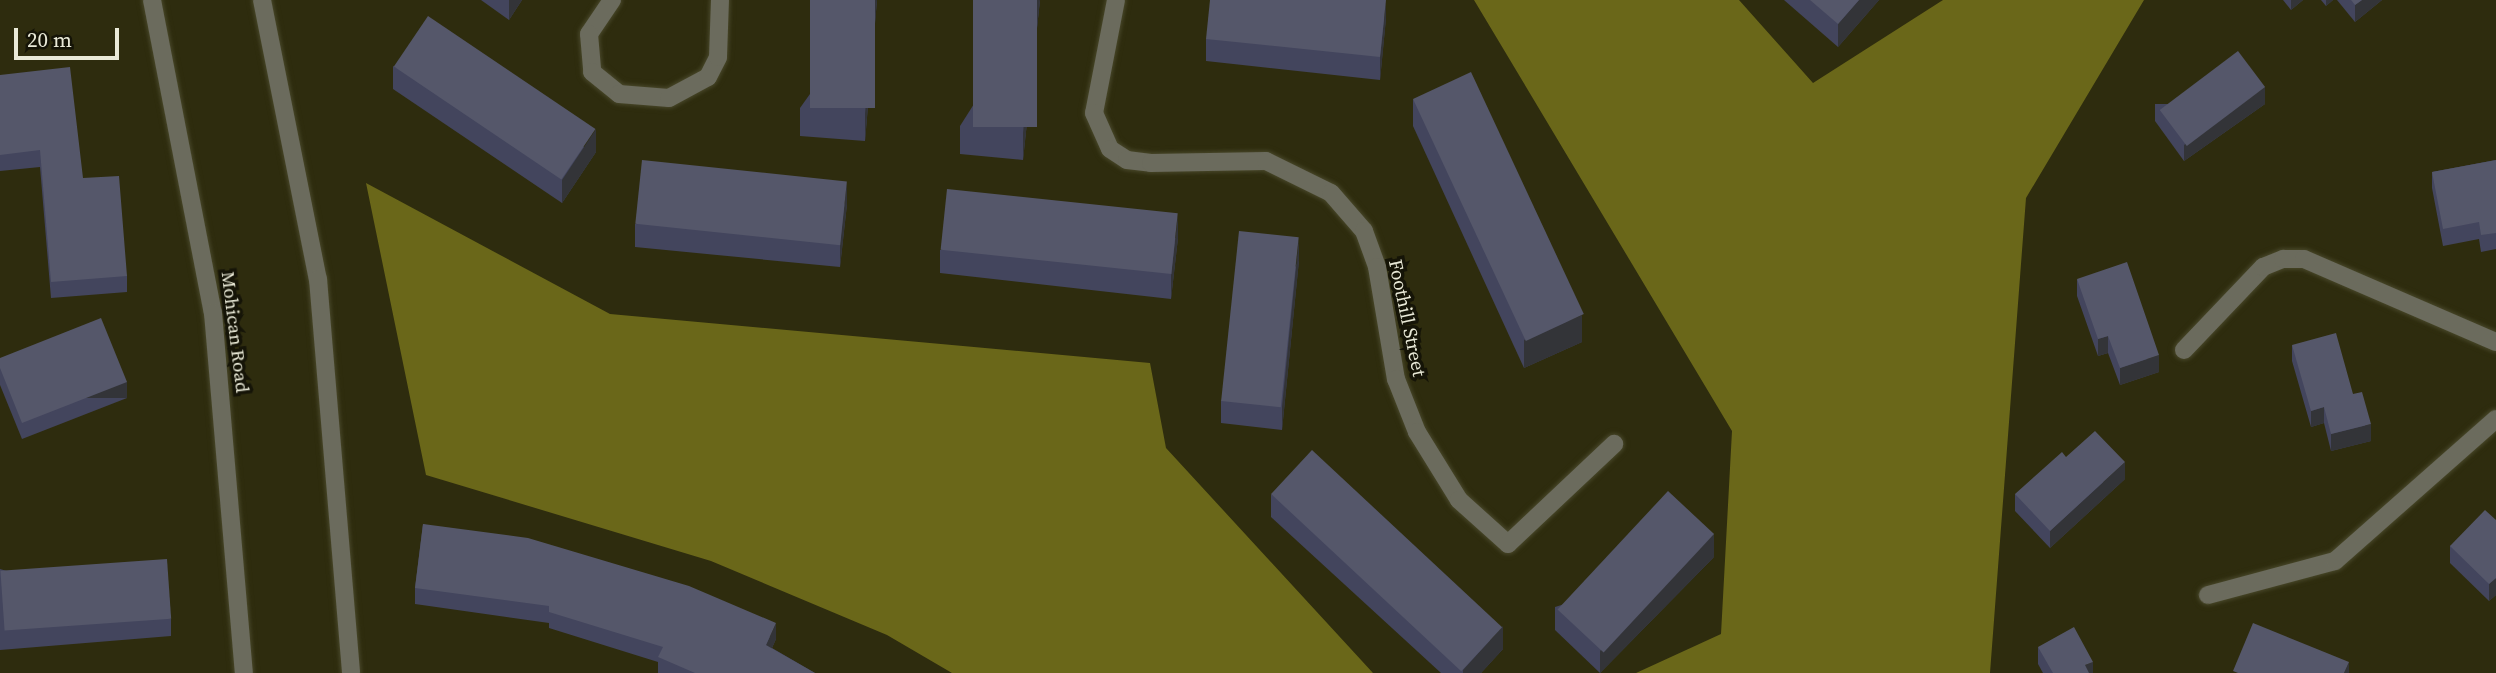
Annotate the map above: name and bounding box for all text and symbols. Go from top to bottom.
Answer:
scale bar [18,14,122,58]
text: 20 m [27,25,72,54]
street label: Foothill Street [1383,257,1431,379]
street label: Mohican Road [216,270,254,394]

